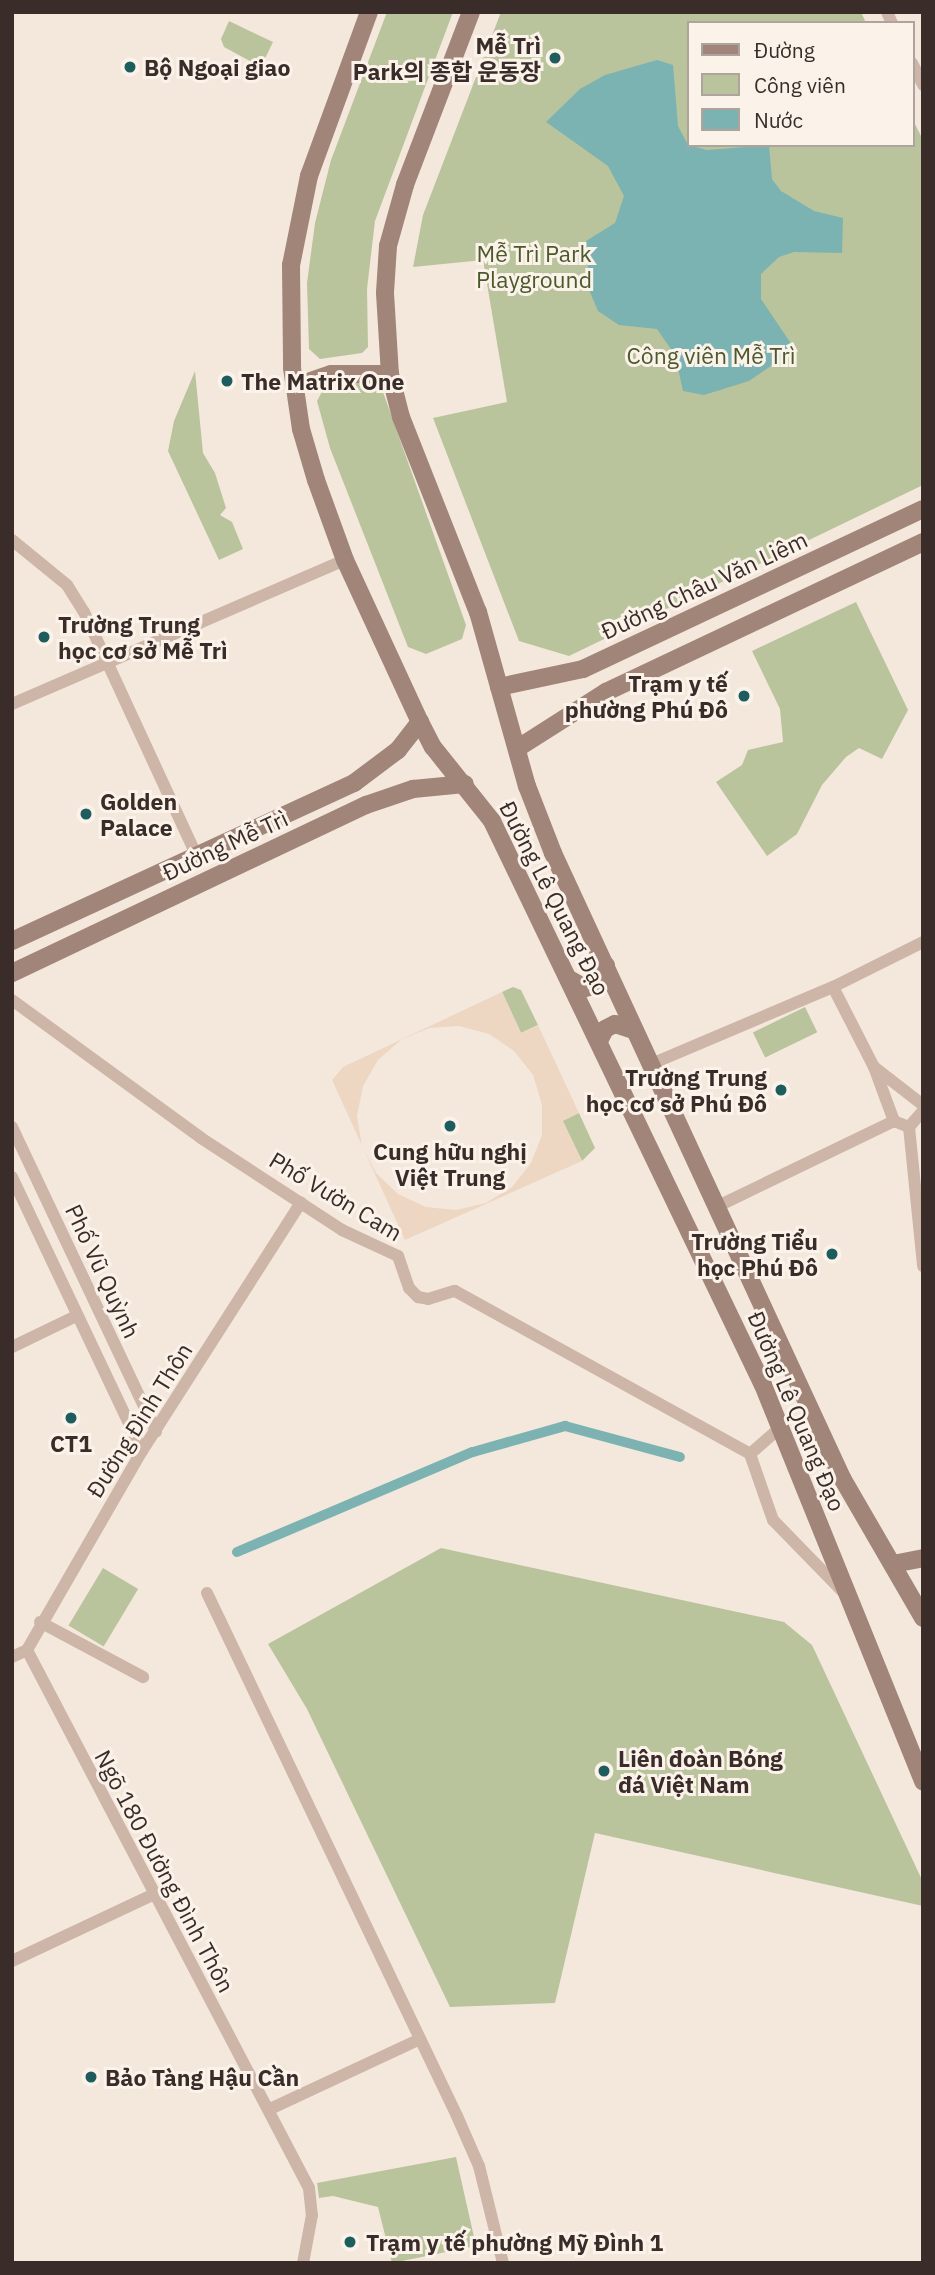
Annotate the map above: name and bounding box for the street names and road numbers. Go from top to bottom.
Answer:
street label: Đường Châu Văn Liêm [597,525,811,645]
street label: Đường Lê Quang Đạo [494,796,616,1000]
street label: Đường Mễ Trì [158,804,292,886]
street label: Phố Vườn Cam [265,1146,407,1246]
street label: Phố Vũ Quỳnh [60,1200,146,1342]
street label: Đường Lê Quang Đạo [742,1307,852,1515]
street label: Đường Đình Thôn [80,1338,198,1502]
street label: Ngõ 180 Đường Đình Thôn [89,1745,241,1997]

